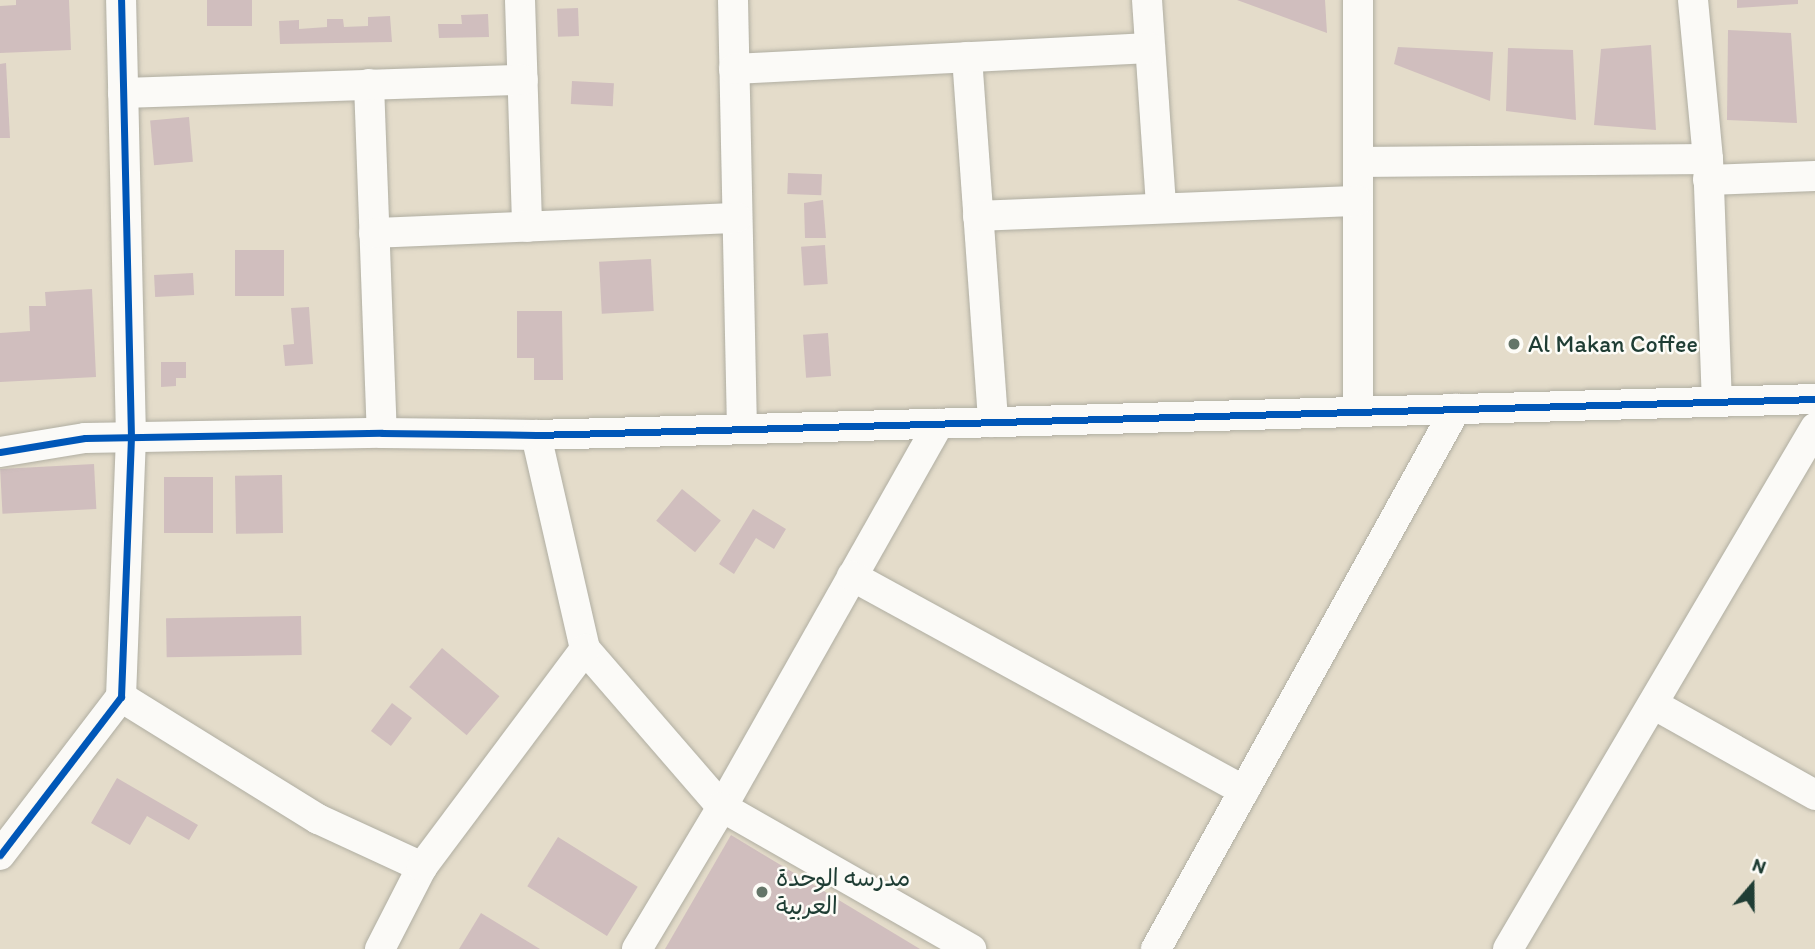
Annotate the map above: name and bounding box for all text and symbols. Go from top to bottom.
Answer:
place label: Al Makan Coffee [1528,330,1697,358]
marker: Al Makan Coffee [1506,336,1522,352]
north arrow [1717,851,1787,921]
text: N [1749,853,1769,879]
place label: مدرسه الوحدة العربية [776,864,910,920]
marker: مدرسه الوحدة العربية [754,884,770,900]

